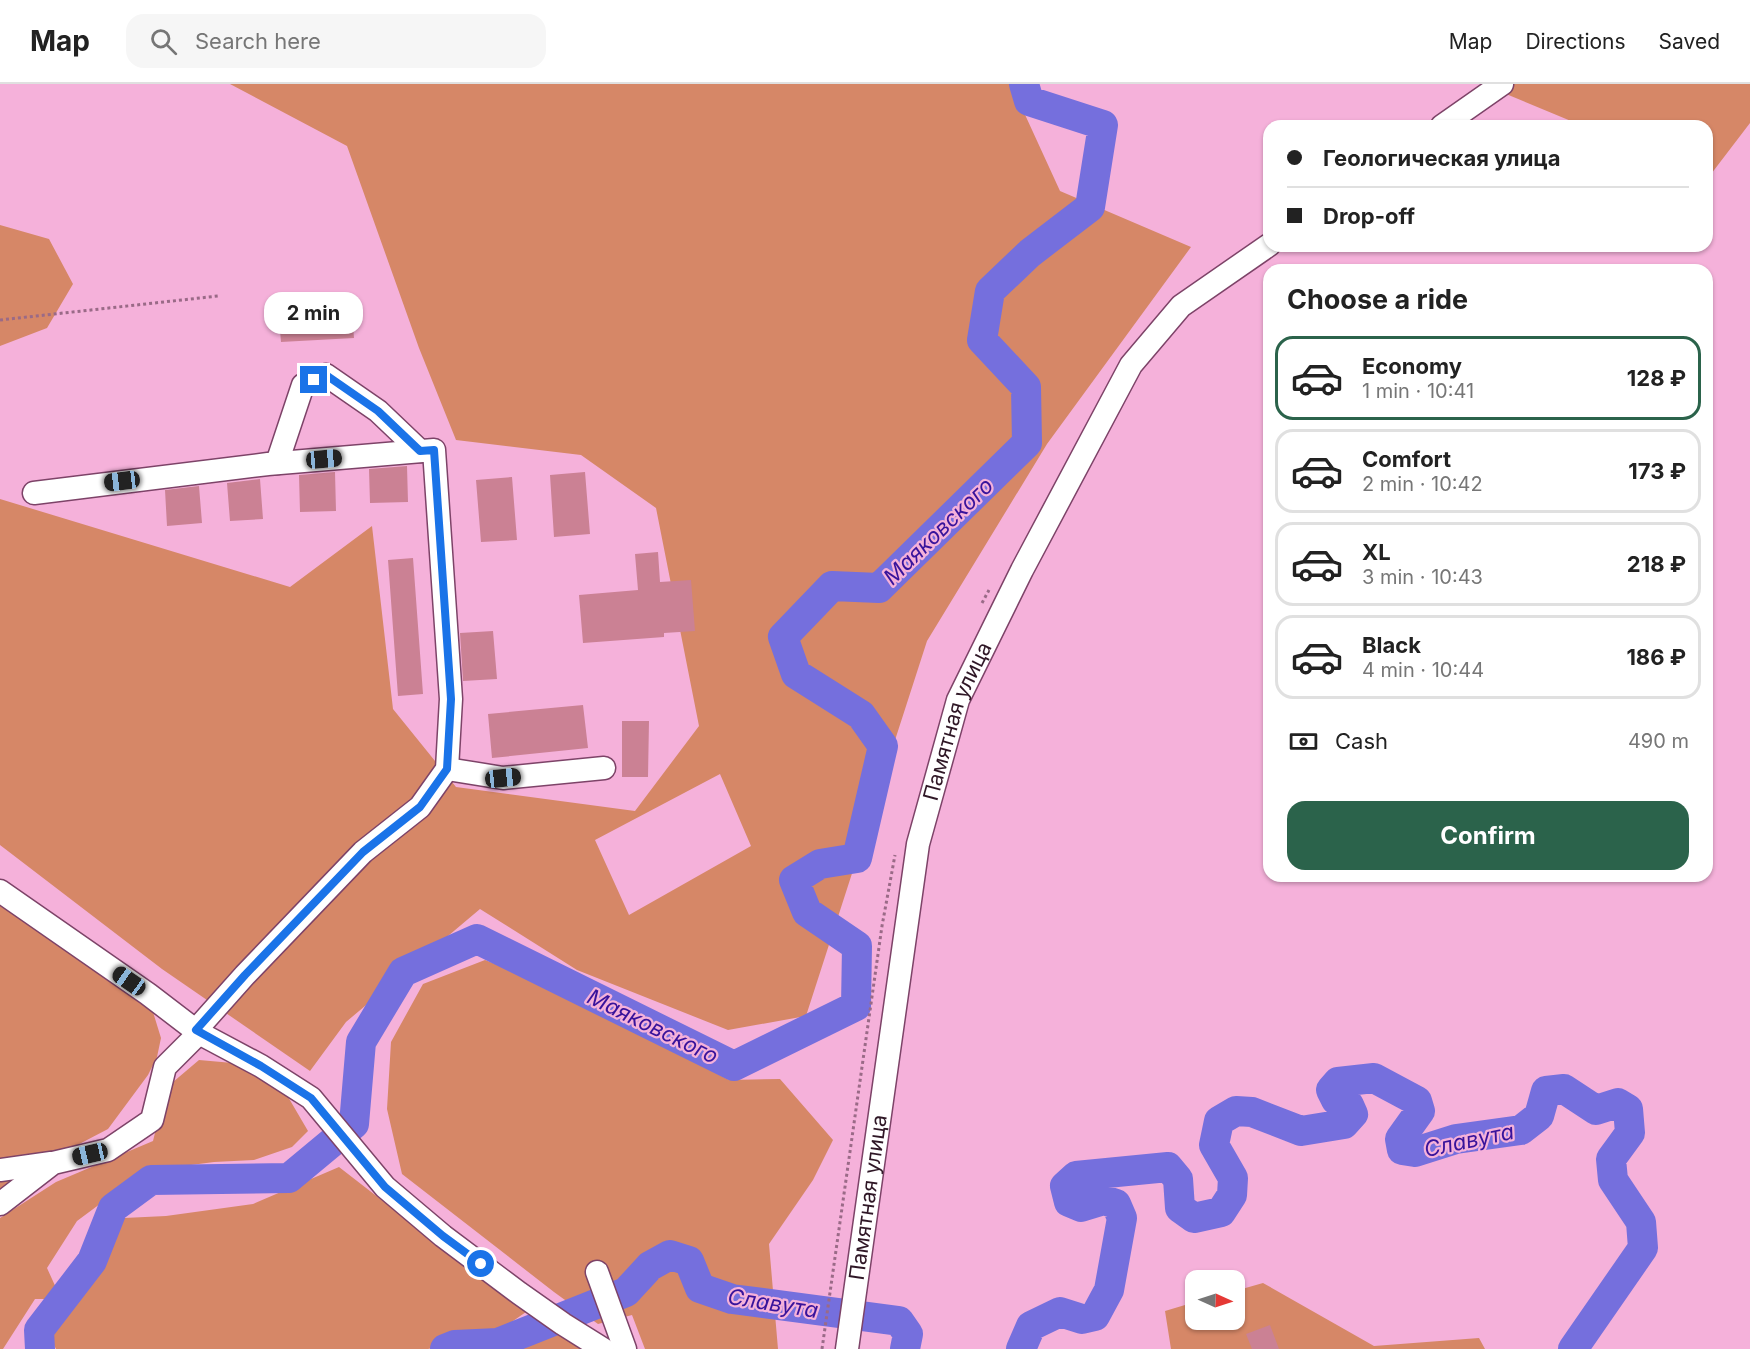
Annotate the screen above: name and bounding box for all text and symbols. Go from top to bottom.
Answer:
search box [126,14,546,68]
text: Map [30,24,90,58]
icon: search [147,25,180,58]
text: Search here [195,28,321,54]
text: Map [1449,29,1492,54]
text: Directions [1525,29,1626,54]
text: Saved [1659,29,1720,54]
text: Геологическая улица [1323,145,1561,171]
text: Drop-off [1323,203,1415,229]
text: Choose a ride [1287,283,1468,316]
callout: 2 min [264,293,364,335]
text: 2 min [287,301,340,325]
icon: car [1290,351,1344,405]
text: Economy [1362,353,1462,379]
text: 128 ₽ [1627,365,1686,391]
route end [300,366,327,393]
text: 1 min · 10:41 [1362,379,1474,403]
icon: car [1290,444,1344,498]
text: Comfort [1362,446,1451,472]
car [305,448,343,470]
text: 173 ₽ [1628,458,1686,484]
car [103,470,141,492]
water label: Маяковского [878,472,998,590]
text: 2 min · 10:42 [1362,472,1483,496]
icon: car [1290,537,1344,591]
text: XL [1362,539,1391,565]
text: 218 ₽ [1627,551,1686,577]
text: 3 min · 10:43 [1362,565,1483,589]
icon: car [1290,630,1344,684]
text: Black [1362,632,1421,658]
street label: Памятная улица [918,638,997,803]
text: 186 ₽ [1626,644,1686,670]
text: 4 min · 10:44 [1362,658,1484,682]
icon: cash [1287,725,1320,758]
text: Cash [1335,728,1388,754]
text: 490 m [1628,729,1689,753]
car [484,767,522,789]
button: Confirm [1287,801,1689,870]
car [109,963,149,999]
water label: Маяковского [583,983,723,1069]
street label: Памятная улица [844,1113,892,1282]
water label: Славута [1422,1118,1516,1162]
car [70,1141,110,1167]
route start [467,1250,494,1277]
north arrow [1185,1270,1245,1330]
map controls [1185,1270,1245,1330]
water label: Славута [726,1283,820,1323]

